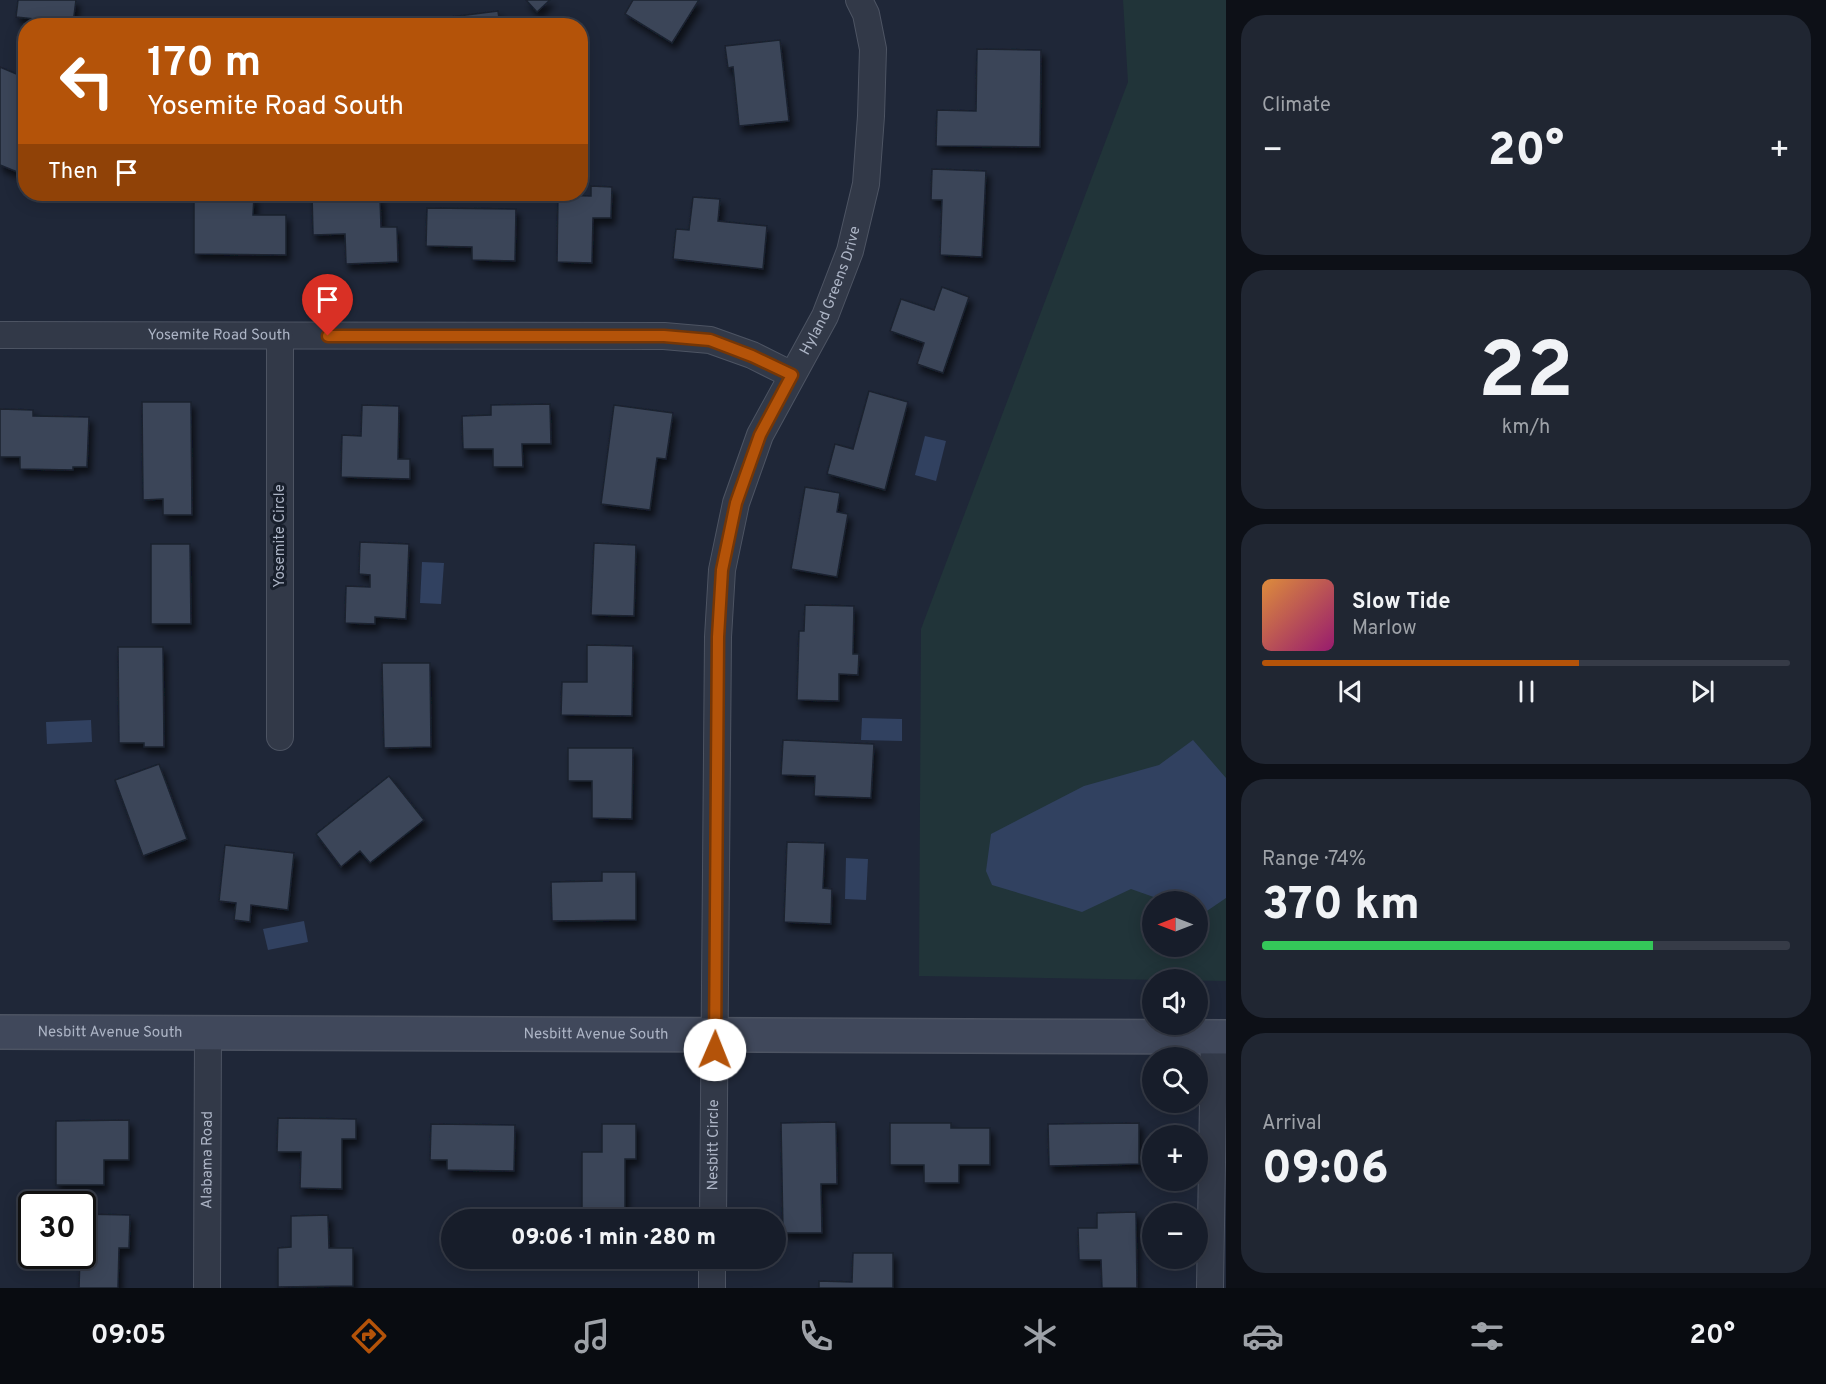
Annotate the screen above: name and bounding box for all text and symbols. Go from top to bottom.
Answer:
text: 170 m [147,38,261,91]
icon: left [48,42,126,120]
text: Yosemite Road South [147,90,404,124]
text: Climate [1262,93,1331,119]
text: 20° [1488,124,1564,181]
text: − [1262,131,1283,173]
text: + [1769,131,1790,173]
icon: arrive [110,156,143,189]
text: Then [48,159,98,186]
street label: Hyland Greens Drive [796,224,865,359]
pin [302,274,353,336]
icon: arrive [311,283,344,316]
street label: Yosemite Road South [148,326,290,345]
text: 22 [1478,326,1574,425]
text: km/h [1502,415,1550,441]
street label: Yosemite Circle [271,484,290,588]
text: Slow Tide [1352,589,1451,616]
text: Marlow [1352,616,1416,642]
icon: previous [1334,675,1367,708]
icon: pause [1510,675,1543,708]
icon: next [1686,675,1719,708]
text: Range · 74% [1262,847,1366,873]
text: 370 km [1262,878,1420,935]
north arrow [1142,891,1208,957]
map controls [1142,891,1208,1269]
button: sound [1142,969,1208,1035]
position arrow [683,1018,747,1082]
street label: Nesbitt Avenue South [37,1023,183,1042]
street label: Nesbitt Avenue South [523,1025,669,1044]
button: search [1142,1047,1208,1113]
street label: Nesbitt Circle [704,1099,724,1191]
street label: Alabama Road [198,1111,217,1209]
text: Arrival [1262,1111,1322,1137]
button: + [1142,1125,1208,1191]
text: 09:06 [1262,1142,1389,1199]
speed limit sign: 30 [18,1191,96,1269]
button: − [1142,1203,1208,1269]
text: 09:06 · 1 min · 280 m [511,1225,716,1252]
icon: directions [348,1315,390,1357]
icon: music [571,1315,613,1357]
icon: phone [795,1315,837,1357]
icon: climate [1019,1315,1061,1357]
icon: car [1242,1315,1284,1357]
icon: filters [1466,1315,1508,1357]
text: 09:05 [91,1319,166,1353]
text: 20° [1690,1319,1735,1353]

